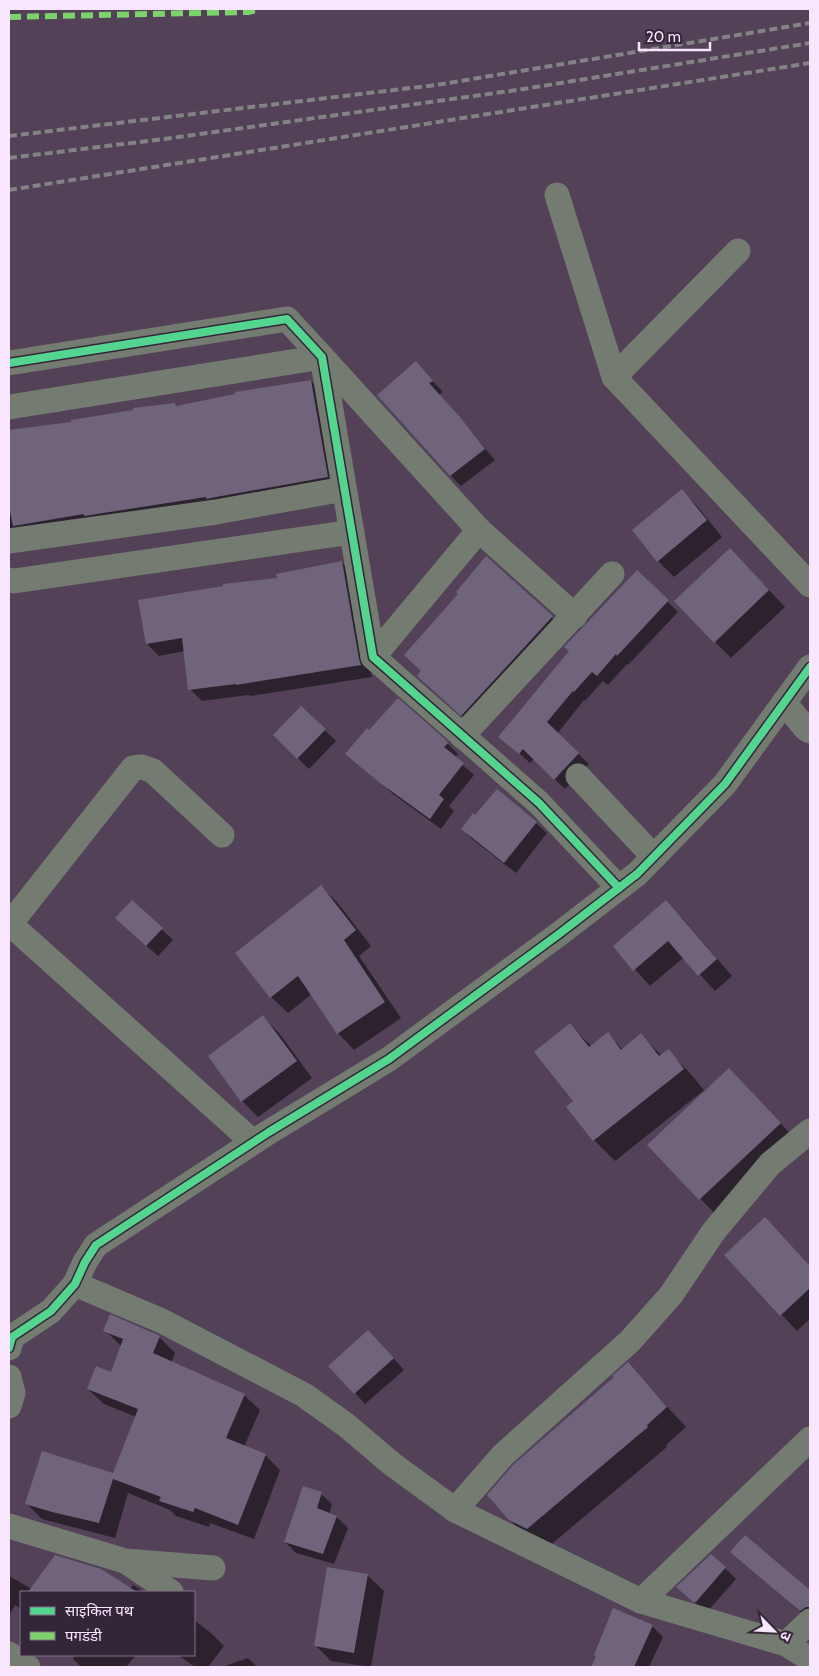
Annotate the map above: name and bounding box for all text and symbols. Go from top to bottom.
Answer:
scale bar [639,20,710,52]
text: 20 m [646,28,681,46]
legend [20,1591,195,1656]
text: साइकिल पथ [65,1602,134,1620]
north arrow [749,1606,799,1656]
text: पगडंडी [65,1627,103,1645]
text: उ [776,1629,796,1644]

